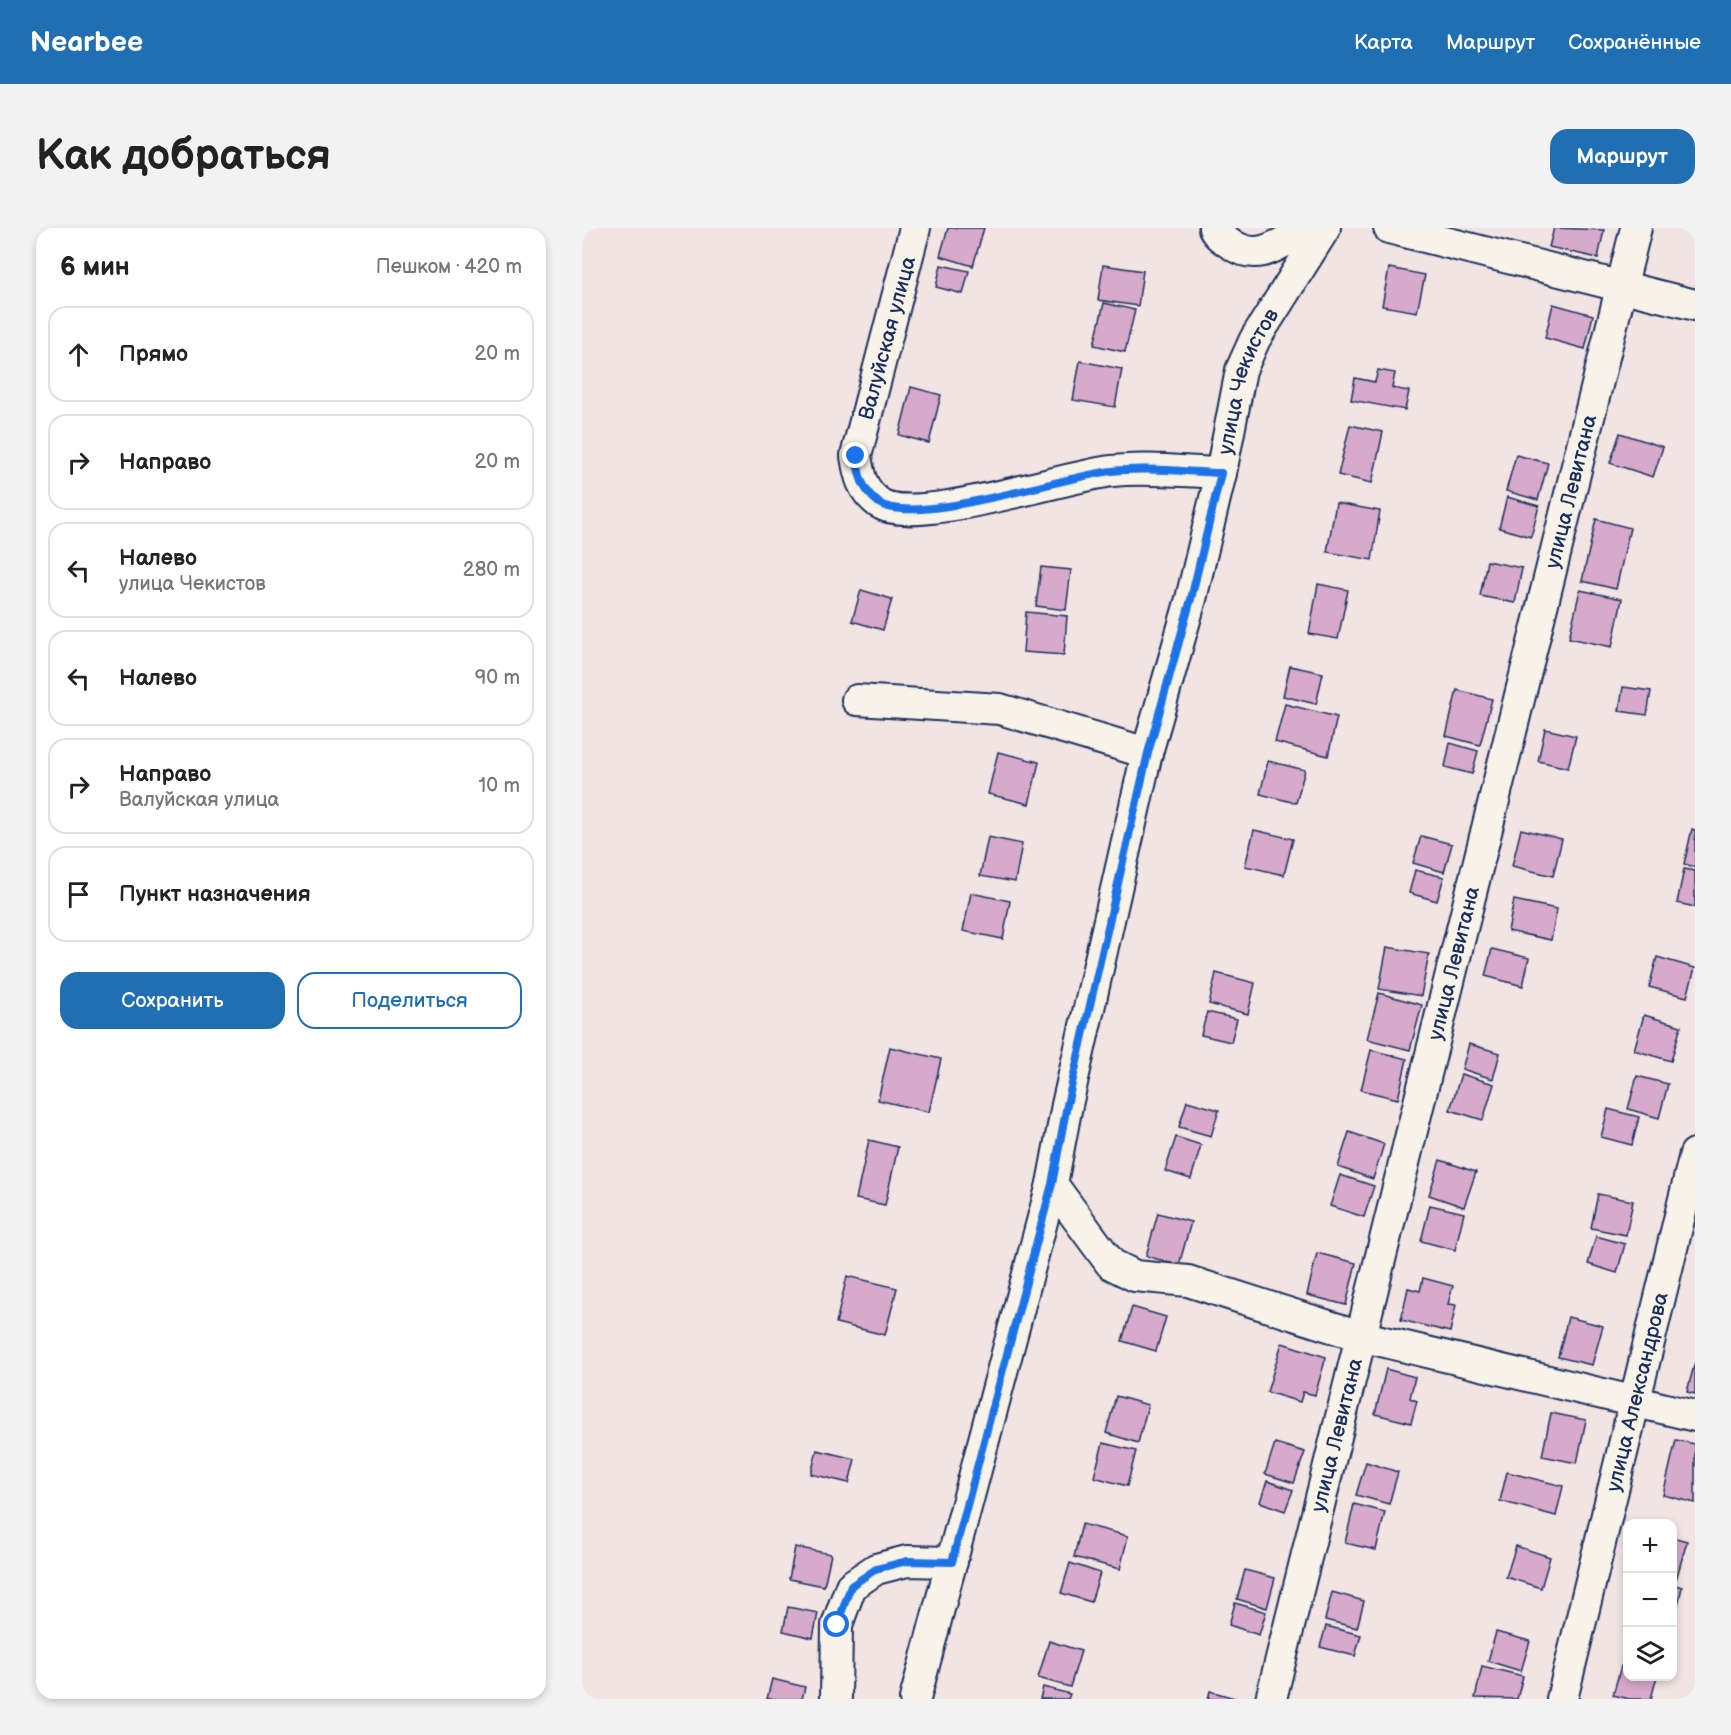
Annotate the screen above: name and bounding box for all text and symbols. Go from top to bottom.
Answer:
text: Nearbee [30,26,143,59]
text: Карта [1354,30,1413,55]
text: Маршрут [1446,30,1535,55]
text: Сохранённые [1568,30,1701,55]
button: Маршрут [1550,129,1695,184]
text: Как добраться [36,131,331,182]
text: 6 мин [60,252,130,283]
street label: Валуйская улица [854,253,921,423]
text: Пешком · 420 m [376,255,522,279]
street label: улица Чекистов [1213,304,1284,457]
icon: ahead [62,338,95,371]
text: Прямо [119,341,188,368]
text: 20 m [475,342,520,366]
street label: улица Левитана [1540,412,1602,571]
route end [842,442,868,468]
icon: right [62,446,95,479]
text: Направо [119,449,211,476]
text: 20 m [475,450,520,474]
text: Налево [119,545,197,572]
icon: left [62,554,95,587]
text: 280 m [463,558,520,582]
text: улица Чекистов [119,572,266,596]
icon: left [62,662,95,695]
text: Налево [119,665,197,692]
text: 90 m [475,666,520,690]
text: Направо [119,761,211,788]
icon: right [62,770,95,803]
text: 10 m [479,774,520,798]
text: Валуйская улица [119,788,279,812]
icon: arrive [62,878,95,911]
text: Пункт назначения [119,881,311,908]
street label: улица Левитана [1423,883,1485,1043]
button: Сохранить [60,972,285,1029]
button: Поделиться [297,972,522,1029]
street label: улица Александрова [1601,1289,1674,1495]
street label: улица Левитана [1306,1355,1368,1515]
map controls [1623,1519,1677,1681]
button: + [1623,1519,1677,1573]
button: − [1623,1573,1677,1627]
route start [823,1611,849,1637]
button: layers [1623,1627,1677,1681]

